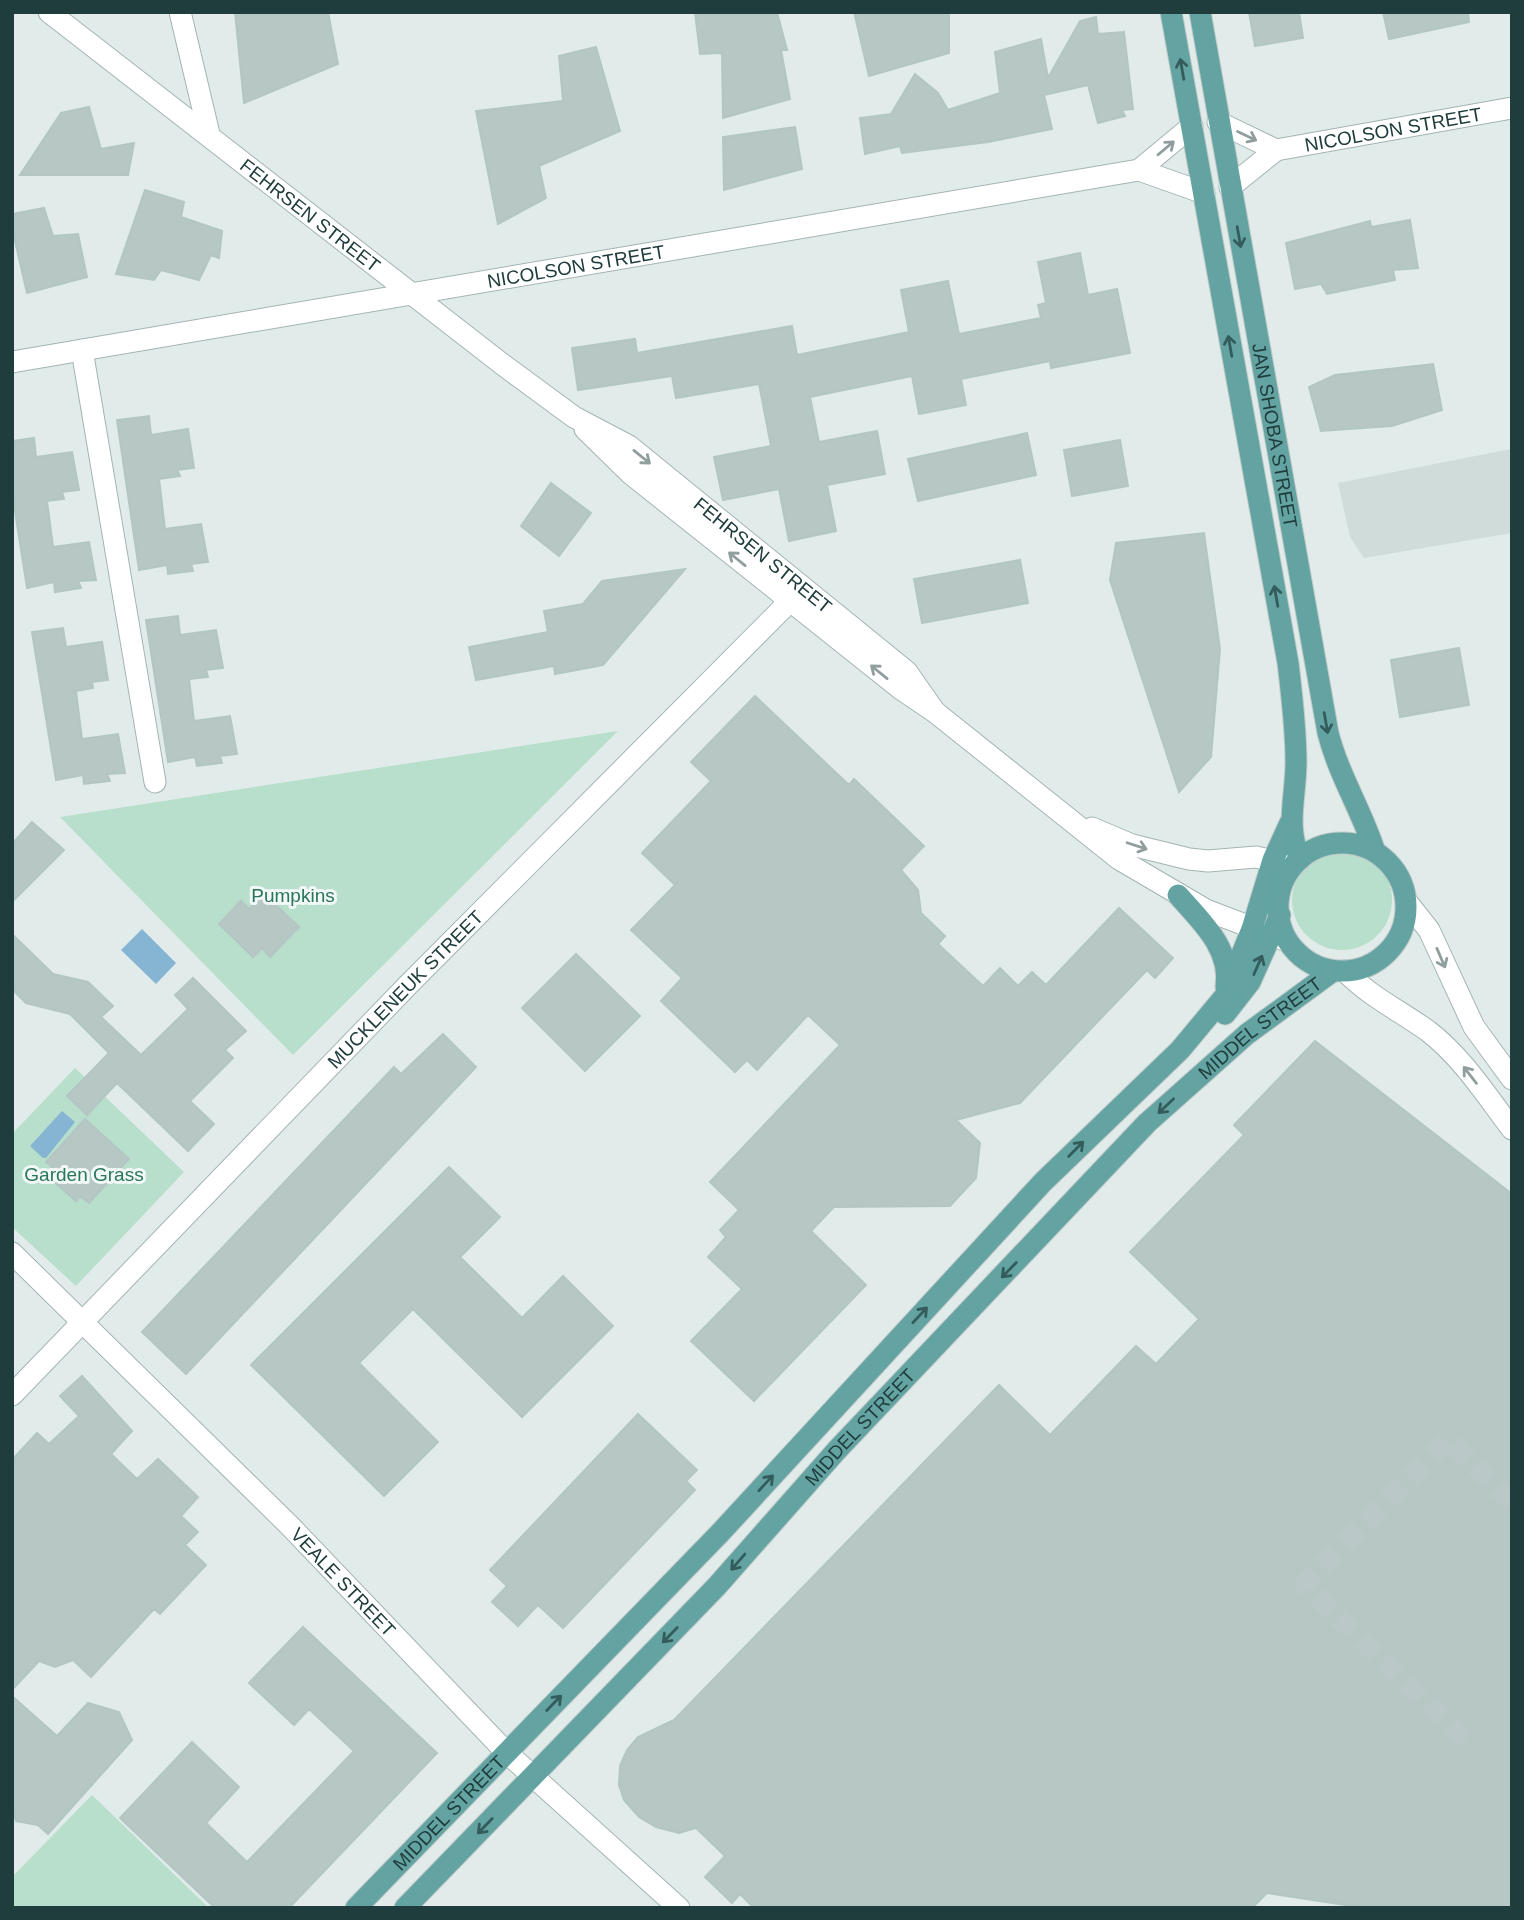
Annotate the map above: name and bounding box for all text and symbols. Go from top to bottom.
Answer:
one-way arrow [1175,58,1188,81]
street label: NICOLSON STREET [1303,104,1484,156]
one-way arrow [1236,129,1257,143]
one-way arrow [1157,140,1175,156]
street label: FEHRSEN STREET [236,155,384,277]
one-way arrow [1233,225,1246,248]
street label: NICOLSON STREET [486,241,667,292]
one-way arrow [1223,335,1236,358]
street label: JAN SHOBA STREET [1248,342,1301,530]
one-way arrow [633,449,651,464]
street label: FEHRSEN STREET [690,493,836,618]
one-way arrow [729,551,747,566]
one-way arrow [1268,585,1282,608]
one-way arrow [871,665,889,680]
one-way arrow [1320,711,1333,734]
one-way arrow [1126,841,1148,853]
park label: Pumpkins [251,885,335,906]
street label: MUCKLENEUK STREET [324,906,487,1073]
one-way arrow [1435,947,1448,969]
one-way arrow [1252,955,1265,977]
street label: MIDDEL STREET [1194,973,1326,1083]
one-way arrow [1463,1066,1478,1084]
one-way arrow [1157,1098,1175,1114]
one-way arrow [1067,1141,1084,1158]
park label: Garden Grass [24,1164,144,1185]
one-way arrow [1000,1261,1017,1278]
one-way arrow [912,1307,929,1324]
street label: MIDDEL STREET [801,1364,920,1490]
one-way arrow [758,1475,775,1492]
street label: VEALE STREET [287,1524,400,1641]
one-way arrow [730,1552,746,1570]
one-way arrow [661,1626,678,1643]
one-way arrow [545,1695,562,1712]
street label: MIDDEL STREET [389,1751,510,1875]
one-way arrow [476,1817,493,1834]

